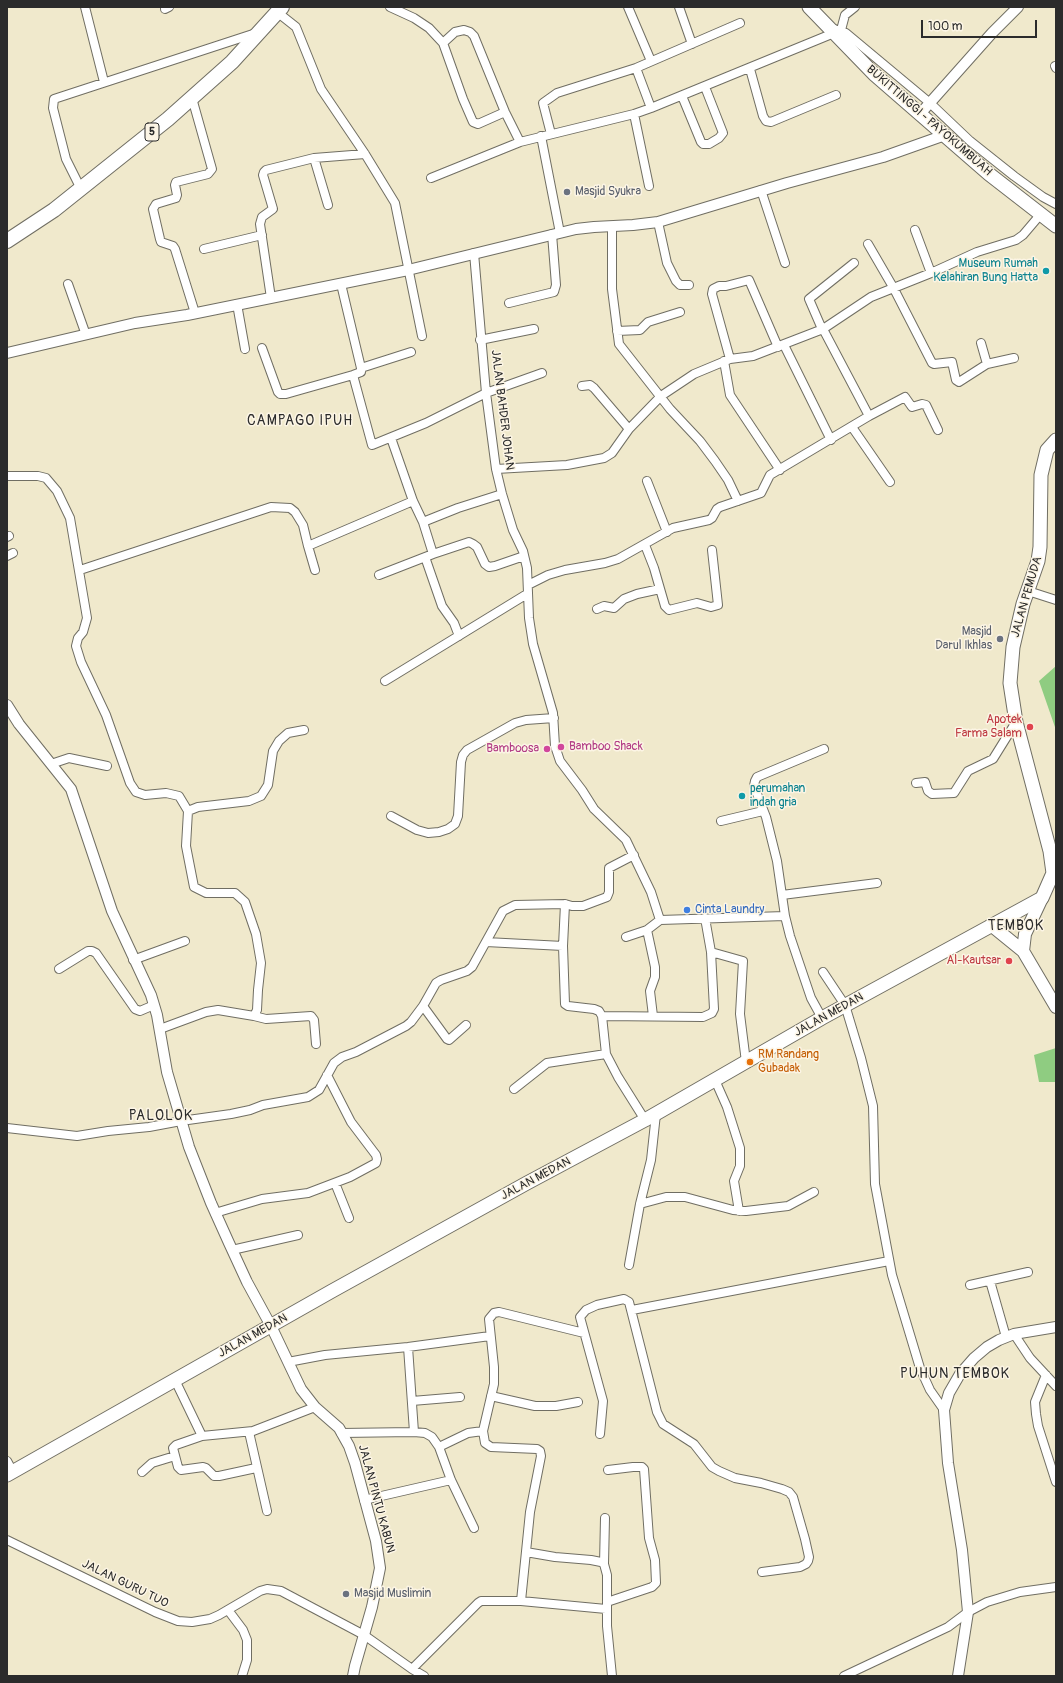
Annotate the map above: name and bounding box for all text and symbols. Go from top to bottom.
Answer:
scale bar [923,12,1039,38]
text: 100 m [928,19,962,34]
street label: BUKITTINGGI - PAYOKUMBUAH [863,63,995,179]
road number: 5 [145,123,159,141]
place label: Masjid Syukra [575,185,641,199]
marker: Masjid Syukra [562,187,572,197]
place label: Museum Rumah Kelahiran Bung Hatta [933,257,1038,285]
marker: Museum Rumah Kelahiran Bung Hatta [1041,266,1051,276]
street label: JALAN BAHDER JOHAN [487,349,517,471]
district label: CAMPAGO IPUH [247,413,353,429]
street label: JALAN PEMUDA [1009,555,1045,639]
place label: Masjid Darul Ikhlas [935,625,992,653]
marker: Masjid Darul Ikhlas [995,634,1005,644]
place label: Apotek Farma Salam [955,713,1022,741]
marker: Apotek Farma Salam [1025,722,1035,732]
place label: Bamboo Shack [569,740,643,754]
place label: Bamboosa [486,742,539,756]
marker: Bamboo Shack [556,742,566,752]
marker: Bamboosa [542,744,552,754]
place label: perumahan indah gria [750,782,805,810]
marker: perumahan indah gria [737,791,747,801]
place label: Cinta Laundry [695,903,764,917]
marker: Cinta Laundry [682,905,692,915]
district label: TEMBOK [988,918,1044,934]
place label: Al-Kautsar [947,954,1001,968]
marker: Al-Kautsar [1004,956,1014,966]
street label: JALAN MEDAN [792,990,866,1040]
place label: RM Randang Gubadak [758,1048,819,1076]
marker: RM Randang Gubadak [745,1057,755,1067]
district label: PALOLOK [129,1108,193,1124]
street label: JALAN MEDAN [499,1155,573,1203]
street label: JALAN MEDAN [216,1311,290,1361]
district label: PUHUN TEMBOK [900,1366,1010,1382]
street label: JALAN PINTU KABUN [355,1443,397,1555]
street label: JALAN GURU TUO [79,1557,171,1611]
place label: Masjid Muslimin [354,1587,431,1601]
marker: Masjid Muslimin [341,1589,351,1599]

